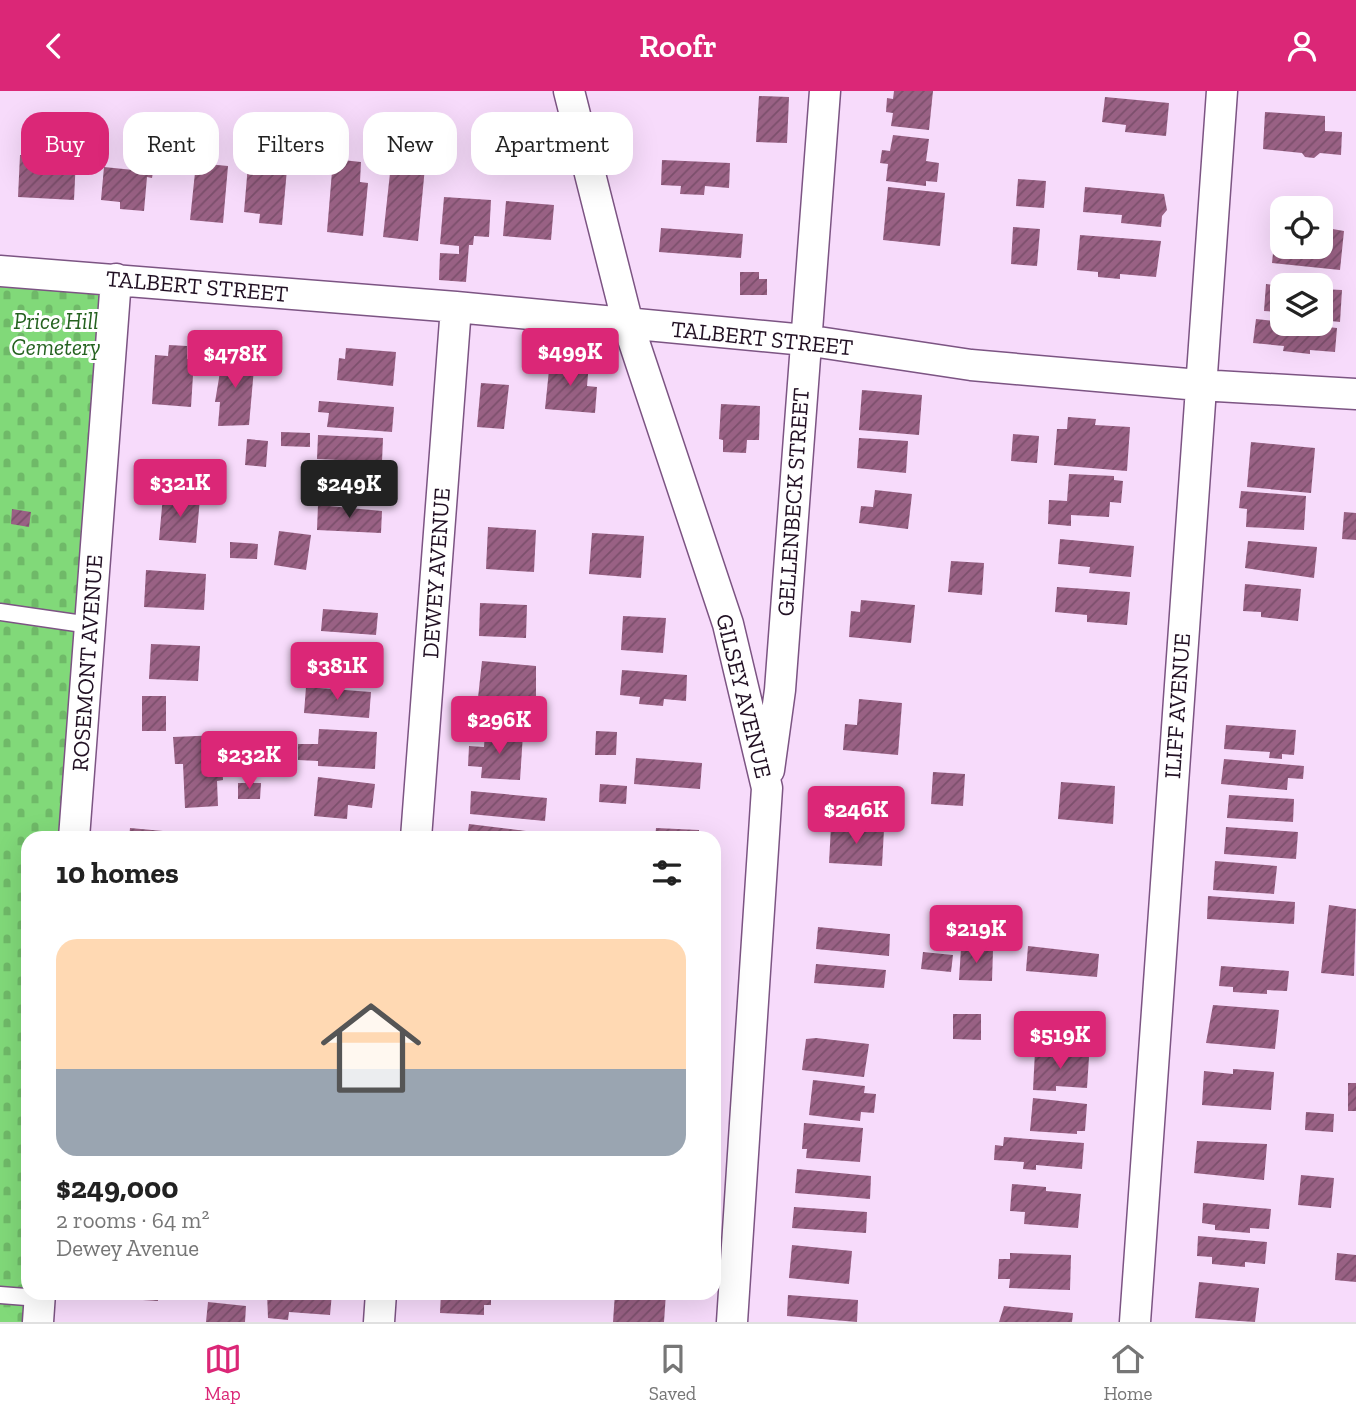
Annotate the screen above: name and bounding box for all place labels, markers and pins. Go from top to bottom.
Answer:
pin: $499K [521,329,619,388]
pin: $478K [186,331,284,390]
pin: $321K [131,459,229,519]
pin: $249K [300,461,398,520]
pin: $381K [288,643,386,702]
pin: $296K [450,697,548,756]
pin: $232K [200,731,298,791]
pin: $246K [807,787,905,846]
pin: $219K [927,905,1025,965]
pin: $519K [1011,1011,1109,1071]

